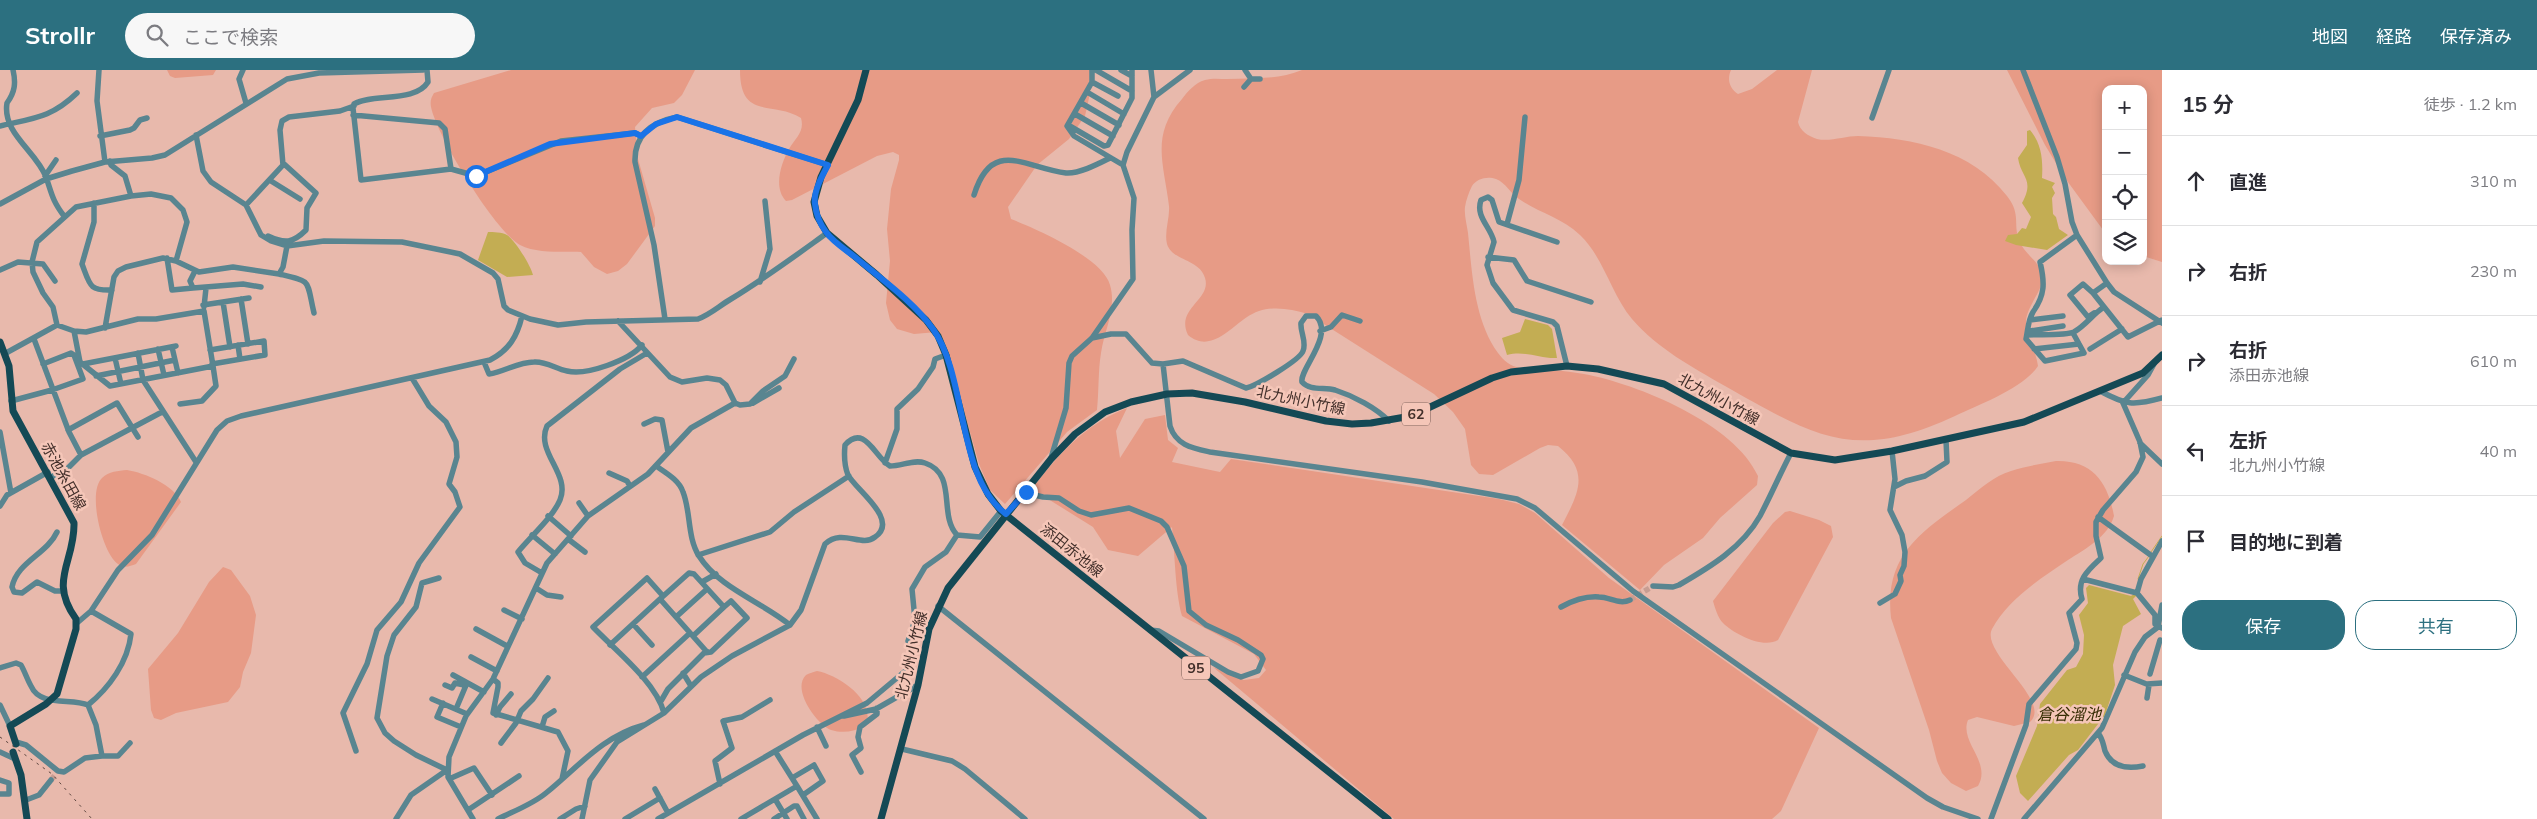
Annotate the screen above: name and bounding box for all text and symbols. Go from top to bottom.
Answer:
search box [125,13,475,58]
text: Strollr [25,20,95,50]
icon: search [143,21,171,49]
text: ここで検索 [183,25,278,49]
text: 地図 [2312,25,2348,48]
text: 経路 [2376,25,2412,48]
text: 保存済み [2440,25,2512,48]
map controls [2102,85,2147,265]
button: + [2102,85,2147,130]
text: 15 分 [2182,91,2234,117]
text: 徒歩 · 1.2 km [2424,94,2517,114]
button: − [2102,130,2147,175]
route start [465,165,488,188]
icon: ahead [2182,167,2210,195]
text: 直進 [2229,170,2267,194]
text: 310 m [2470,171,2517,191]
button: locate [2102,175,2147,220]
button: layers [2102,220,2147,265]
icon: right [2182,257,2210,285]
text: 右折 [2229,260,2267,284]
text: 230 m [2470,261,2517,281]
text: 右折 [2229,338,2267,362]
icon: right [2182,347,2210,375]
text: 610 m [2470,351,2517,371]
text: 添田赤池線 [2229,365,2309,385]
street label: 北九州小竹線 [1675,369,1763,429]
street label: 北九州小竹線 [1255,381,1347,419]
road number: 62 [1402,402,1430,426]
text: 左折 [2229,428,2267,452]
icon: left [2182,437,2210,465]
street label: 赤池糸田線 [38,439,90,513]
text: 40 m [2480,441,2517,461]
text: 北九州小竹線 [2229,455,2325,475]
route end [1015,481,1038,504]
street label: 添田赤池線 [1037,519,1107,581]
icon: arrive [2182,527,2210,555]
text: 目的地に到着 [2229,530,2343,554]
button: 保存 [2182,600,2345,650]
button: 共有 [2355,600,2517,650]
street label: 北九州小竹線 [891,609,931,701]
road number: 95 [1182,656,1210,680]
water label: 倉谷溜池 [2037,704,2103,724]

